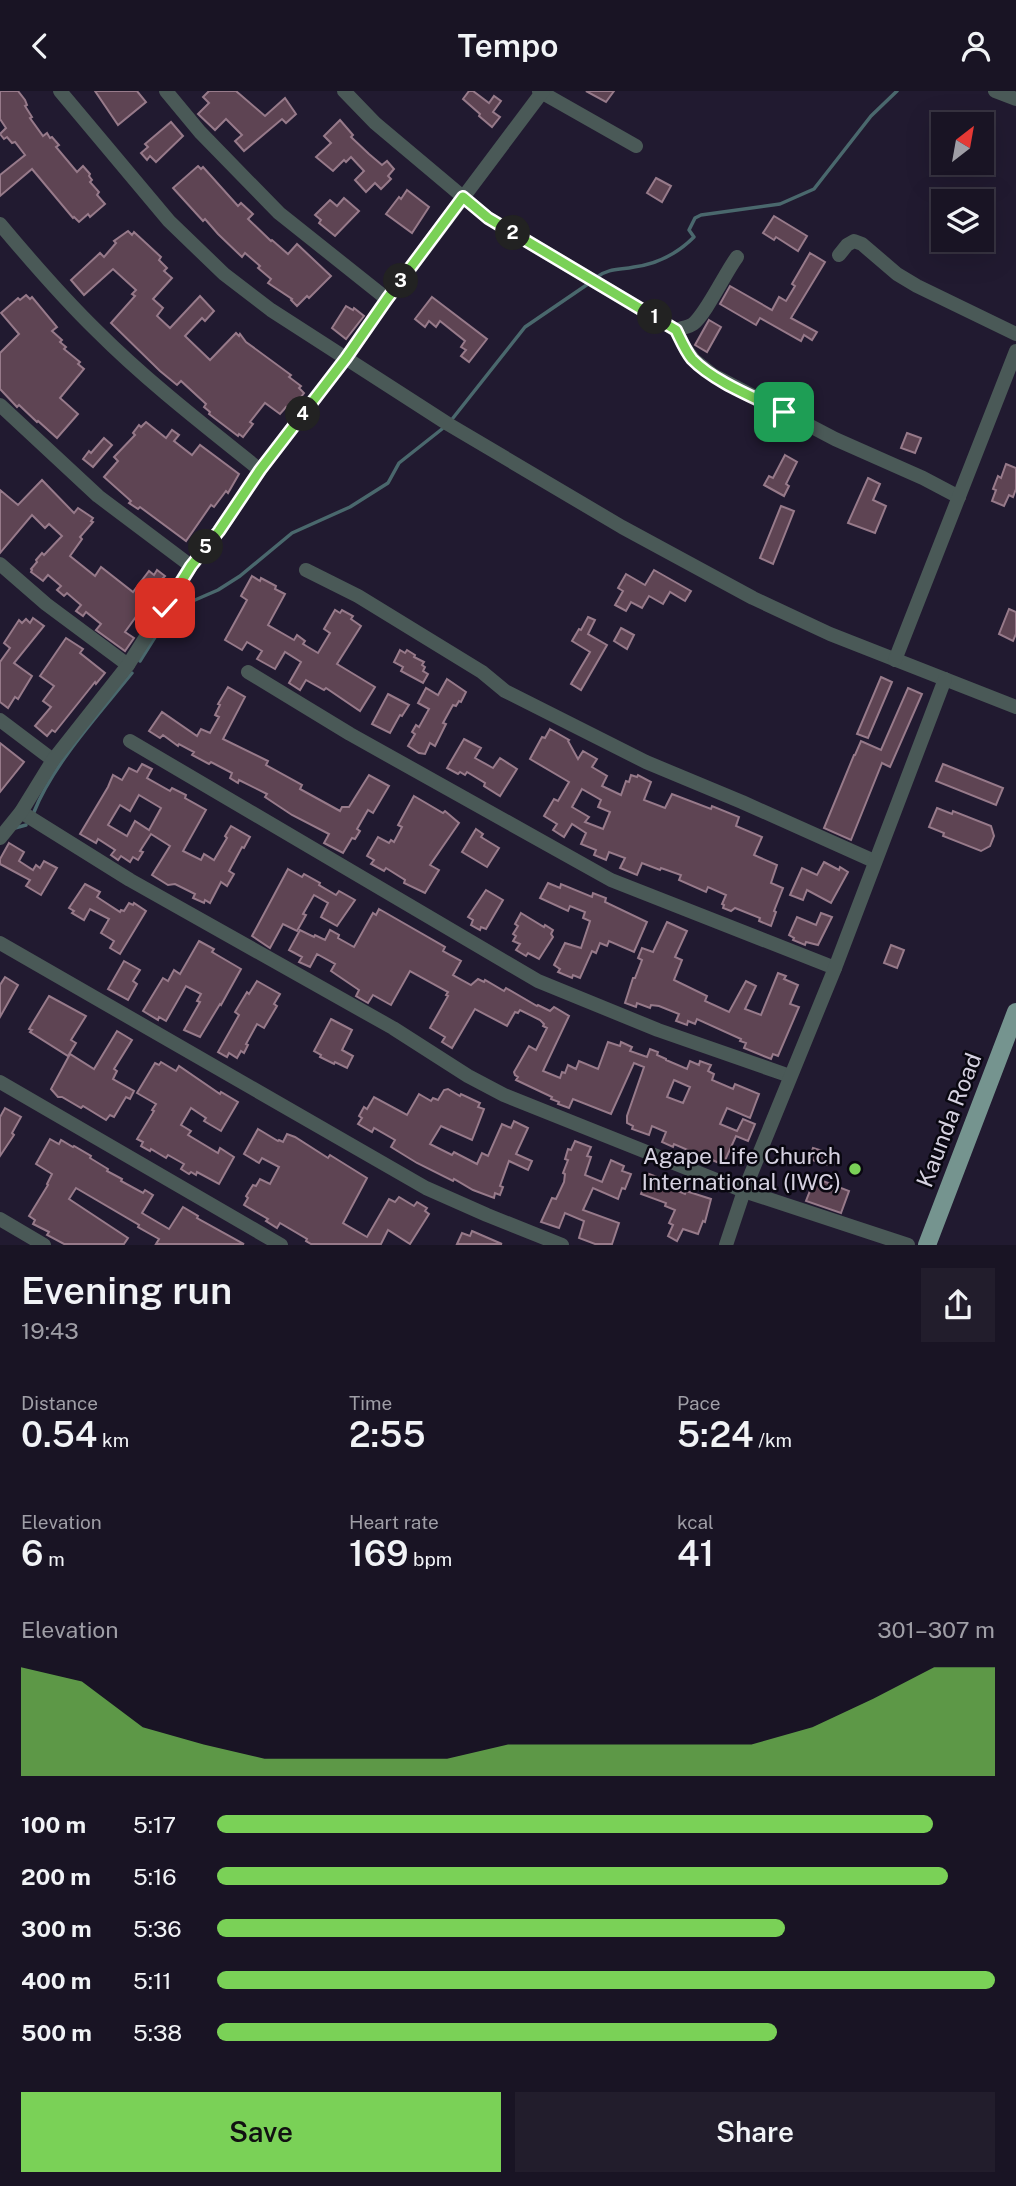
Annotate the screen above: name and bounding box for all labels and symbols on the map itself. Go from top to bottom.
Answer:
north arrow [931,112,994,175]
pin: 2 [496,215,530,251]
pin: 3 [384,263,418,299]
pin: 1 [638,299,672,335]
pin [754,382,814,442]
pin: 4 [286,397,320,431]
pin: 5 [188,529,224,565]
pin [135,578,195,638]
street label: Kaunda Road [911,1049,986,1191]
place label: Agape Life Church International (IWC) [641,1142,841,1195]
marker: Agape Life Church International (IWC) [847,1161,863,1177]

